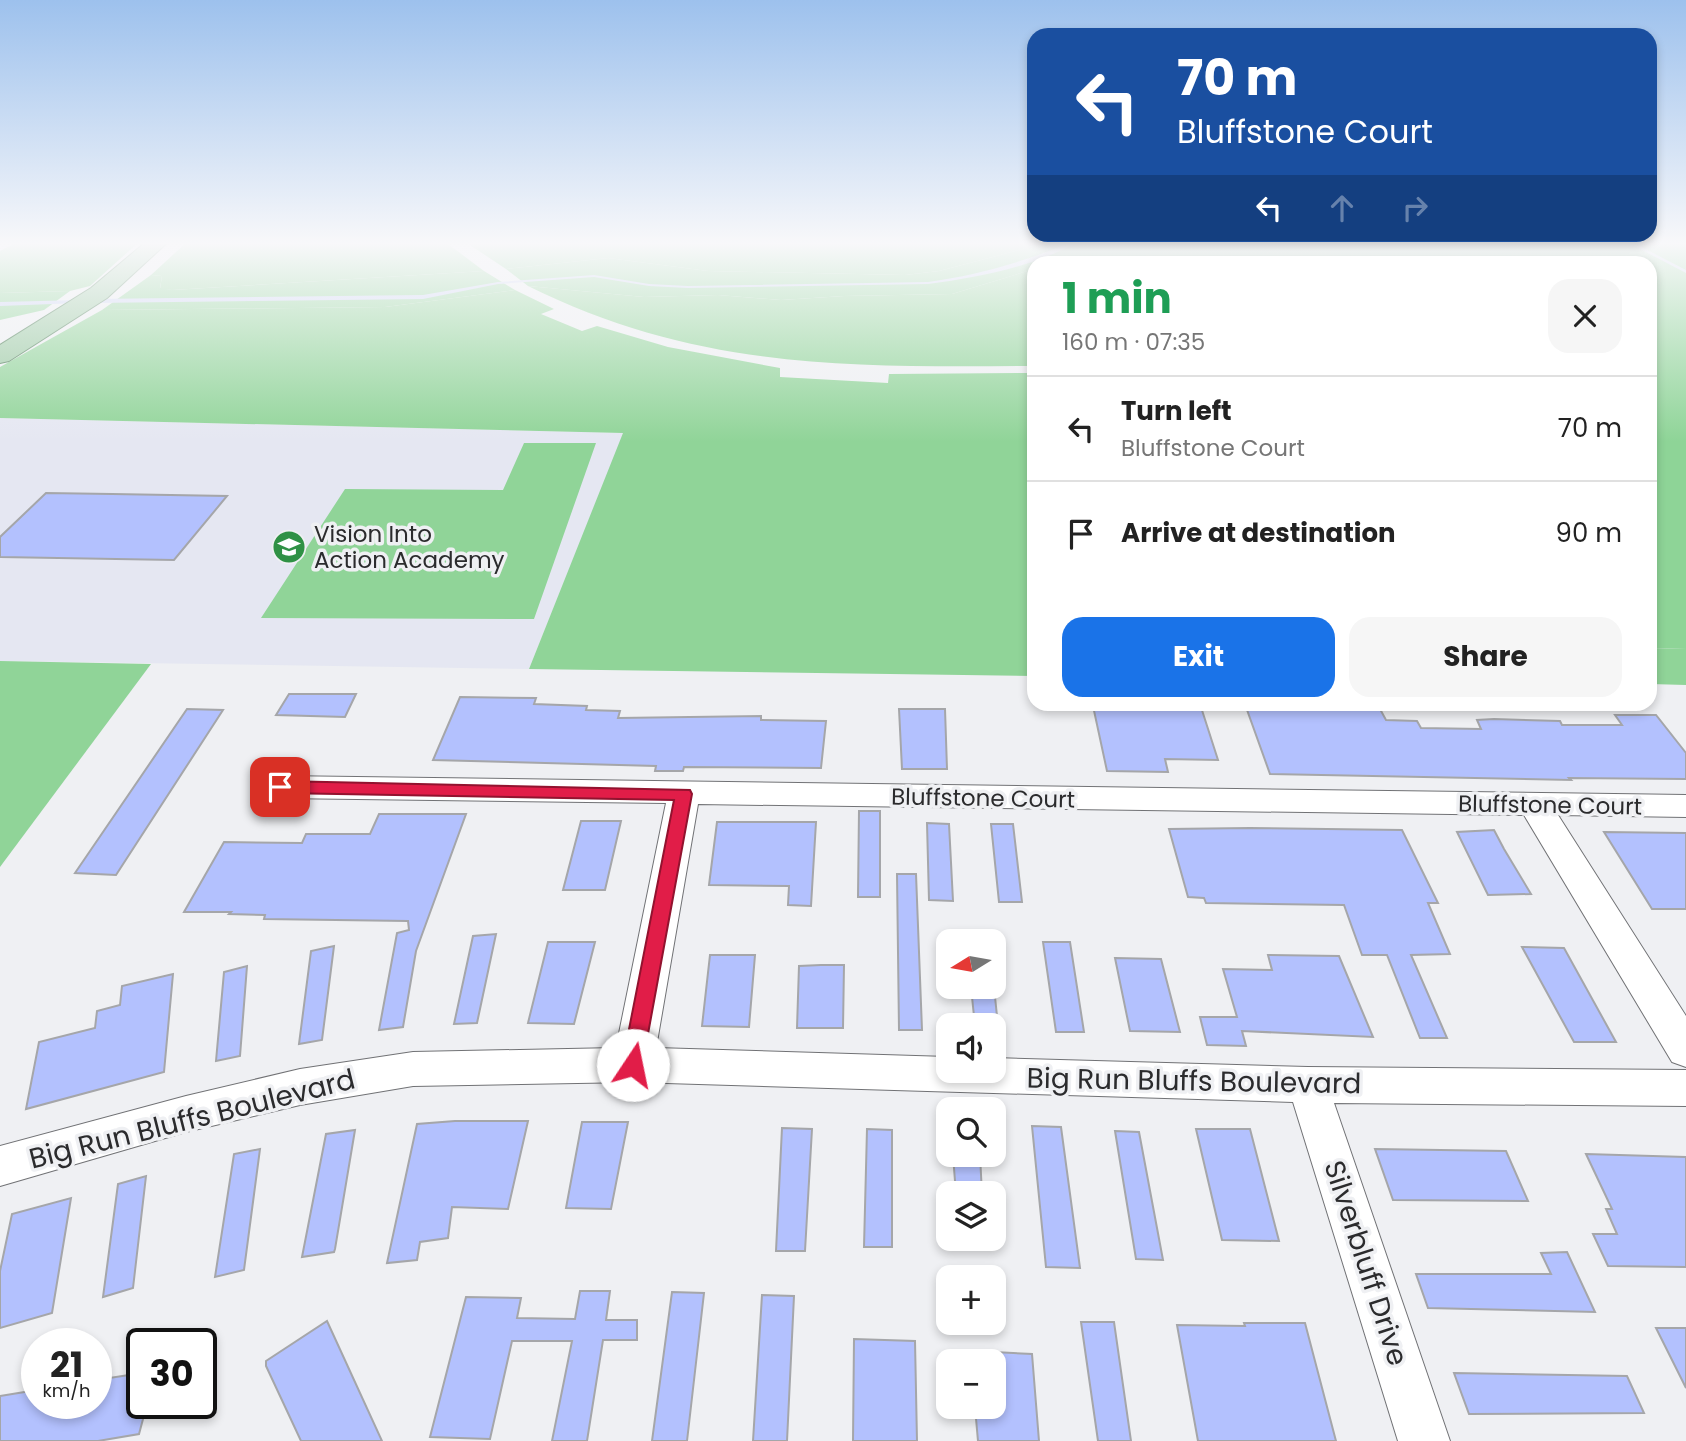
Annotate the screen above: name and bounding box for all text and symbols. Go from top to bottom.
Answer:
text: 70 m [1177,44,1297,112]
icon: left [1062,56,1153,147]
text: Bluffstone Court [1177,109,1433,154]
icon: left [1250,189,1288,227]
icon: ahead [1323,189,1361,227]
icon: right [1396,189,1434,227]
text: 1 min [1062,269,1172,328]
button: close [1548,279,1622,353]
text: 160 m · 07:35 [1062,326,1205,358]
text: Turn left [1121,393,1232,429]
icon: left [1062,410,1100,448]
text: 70 m [1558,410,1622,446]
text: Bluffstone Court [1121,432,1305,464]
icon: arrive [1062,515,1100,553]
text: Arrive at destination [1121,515,1396,551]
text: 90 m [1556,515,1622,551]
place label: Vision Into Action Academy [314,518,505,576]
school or university icon: Vision Into Action Academy [270,528,308,566]
button: Exit [1062,617,1335,697]
button: Share [1349,617,1622,697]
pin [250,757,310,817]
icon: arrive [261,768,299,806]
street label: Bluffstone Court [891,780,1075,816]
street label: Bluffstone Court [1458,787,1642,823]
north arrow [936,929,1006,999]
map controls [936,929,1006,1419]
button: sound [936,1013,1006,1083]
position arrow [596,1028,670,1102]
street label: Big Run Bluffs Boulevard [1026,1059,1362,1103]
street label: Big Run Bluffs Boulevard [25,1060,359,1178]
button: search [936,1097,1006,1167]
street label: Silverbluff Drive [1314,1155,1418,1371]
button: layers [936,1181,1006,1251]
button: + [936,1265,1006,1335]
speed limit sign: 30 [126,1328,217,1419]
text: 21 [50,1340,83,1389]
button: − [936,1349,1006,1419]
text: km/h [43,1378,90,1403]

